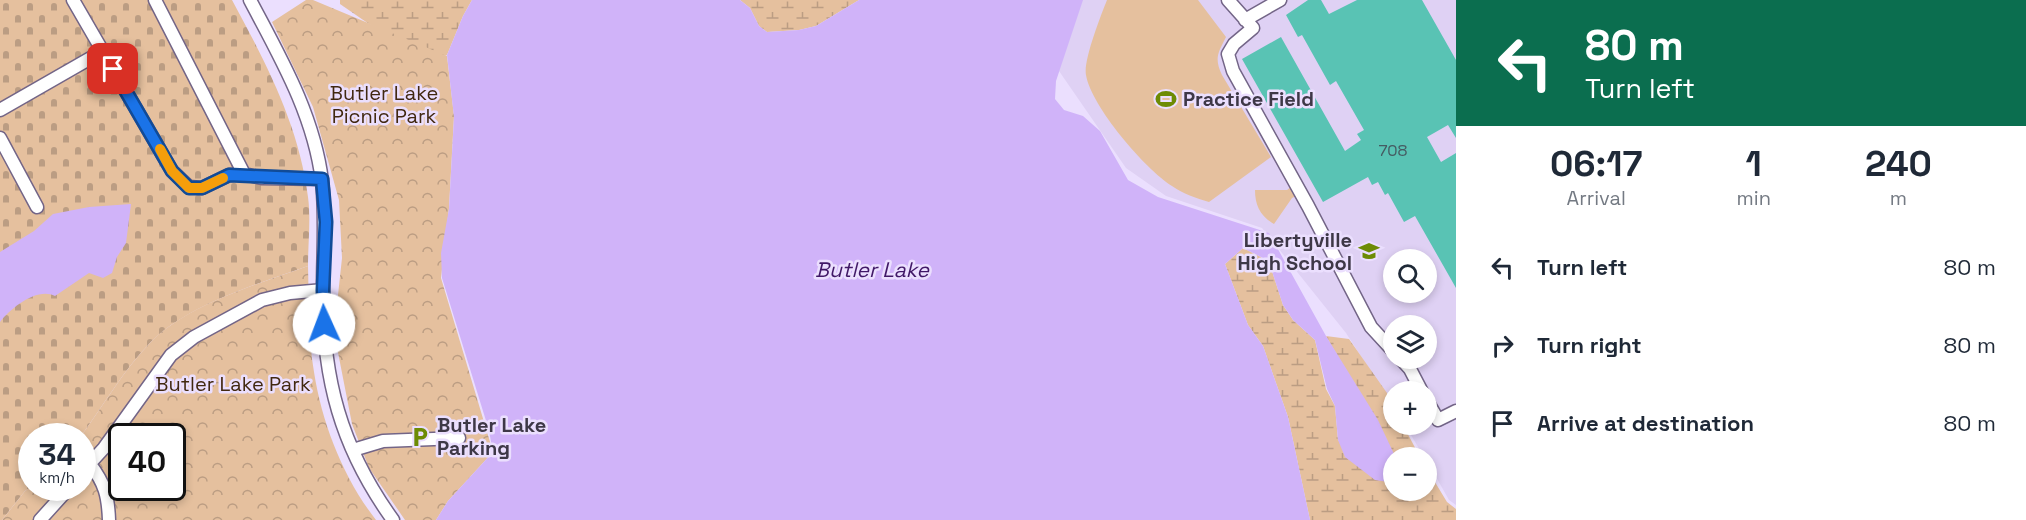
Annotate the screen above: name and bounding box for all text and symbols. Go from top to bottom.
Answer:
text: 80 m [1585,19,1684,72]
icon: left [1486,24,1564,102]
pin [87,43,138,94]
icon: arrive [96,52,129,85]
text: Turn left [1585,71,1695,106]
park label: Butler Lake Picnic Park [330,80,438,129]
place label: Practice Field [1183,86,1314,112]
sports icon: Practice Field [1154,87,1178,111]
house number: 708 [1378,140,1408,161]
text: 06:17 [1550,141,1643,187]
text: 1 [1746,141,1762,187]
text: 240 [1865,141,1932,187]
text: Arrival [1567,185,1626,211]
text: min [1737,185,1771,211]
text: m [1890,185,1907,211]
place label: Libertyville High School [1237,227,1352,276]
school or university icon: Libertyville High School [1357,239,1381,263]
map controls [1383,249,1437,501]
button: search [1383,249,1437,303]
icon: left [1486,251,1519,284]
text: Turn left [1537,253,1627,281]
text: 80 m [1944,253,1996,281]
water label: Butler Lake [815,256,931,283]
position arrow [292,292,356,356]
button: layers [1383,315,1437,369]
icon: right [1486,329,1519,362]
text: Turn right [1537,331,1642,359]
text: 80 m [1944,331,1996,359]
park label: Butler Lake Park [155,371,311,397]
button: + [1383,381,1437,435]
icon: arrive [1486,407,1519,440]
text: Arrive at destination [1537,409,1754,437]
text: 80 m [1944,409,1996,437]
place label: Butler Lake Parking [437,412,546,461]
speed limit sign: 40 [108,423,186,501]
parking icon: Butler Lake Parking [408,425,432,449]
text: 34 [38,435,76,474]
button: − [1383,447,1437,501]
text: km/h [39,468,75,487]

